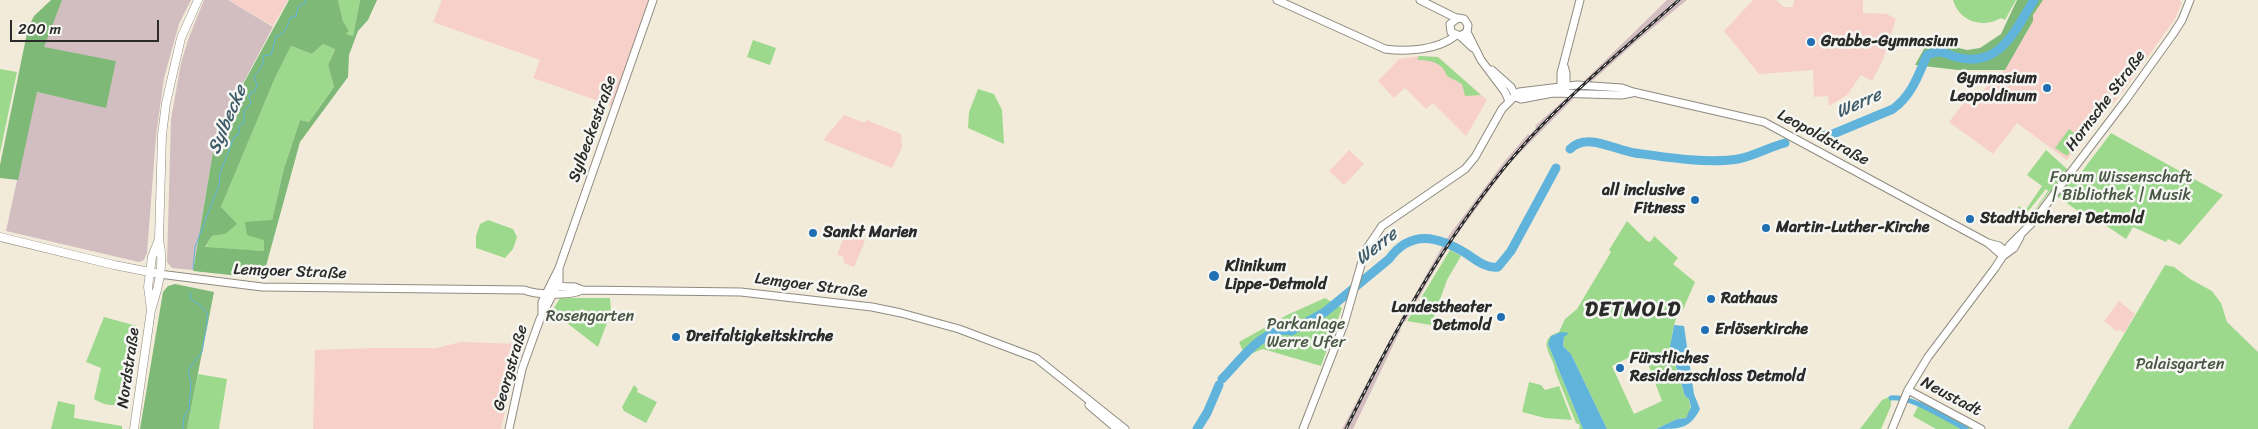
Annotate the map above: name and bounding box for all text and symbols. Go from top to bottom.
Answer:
scale bar [12,10,161,42]
text: 200 m [18,16,61,42]
place label: Grabbe-Gymnasium [1821,32,1958,52]
marker: Grabbe-Gymnasium [1805,36,1817,48]
street label: Hornsche Straße [2062,47,2150,155]
place label: Gymnasium Leopoldinum [1950,69,2037,107]
street label: Sylbeckestraße [565,73,621,185]
water label: Sylbecke [204,82,252,158]
marker: Gymnasium Leopoldinum [2041,82,2053,94]
water label: Werre [1833,85,1885,123]
street label: Leopoldstraße [1774,106,1872,170]
park label: Forum Wissenschaft | Bibliothek | Musik [2050,168,2192,206]
place label: all inclusive Fitness [1602,181,1685,219]
marker: all inclusive Fitness [1689,194,1701,206]
place label: Stadtbücherei Detmold [1980,209,2143,229]
marker: Stadtbücherei Detmold [1964,213,1976,225]
place label: Martin-Luther-Kirche [1776,218,1930,238]
marker: Martin-Luther-Kirche [1760,222,1772,234]
place label: Sankt Marien [823,223,917,243]
water label: Werre [1352,224,1402,270]
marker: Sankt Marien [807,227,819,239]
place label: Klinikum Lippe-Detmold [1225,257,1326,295]
street label: Lemgoer Straße [233,260,347,284]
marker: Klinikum Lippe-Detmold [1207,269,1221,283]
street label: Lemgoer Straße [754,270,868,302]
place label: Rathaus [1721,289,1777,309]
marker: Rathaus [1705,293,1717,305]
place label: Landestheater Detmold [1391,298,1491,336]
district label: DETMOLD [1585,298,1681,324]
park label: Rosengarten [546,307,634,327]
marker: Landestheater Detmold [1495,311,1507,323]
park label: Parkanlage Werre Ufer [1267,315,1345,353]
place label: Erlöserkirche [1715,320,1808,340]
street label: Georgstraße [490,323,532,413]
marker: Erlöserkirche [1699,324,1711,336]
street label: Nordstraße [114,327,144,409]
place label: Dreifaltigkeitskirche [686,327,833,347]
marker: Dreifaltigkeitskirche [670,331,682,343]
place label: Fürstliches Residenzschloss Detmold [1630,349,1805,387]
park label: Palaisgarten [2136,355,2224,375]
marker: Fürstliches Residenzschloss Detmold [1614,362,1626,374]
street label: Neustadt [1917,373,1985,421]

